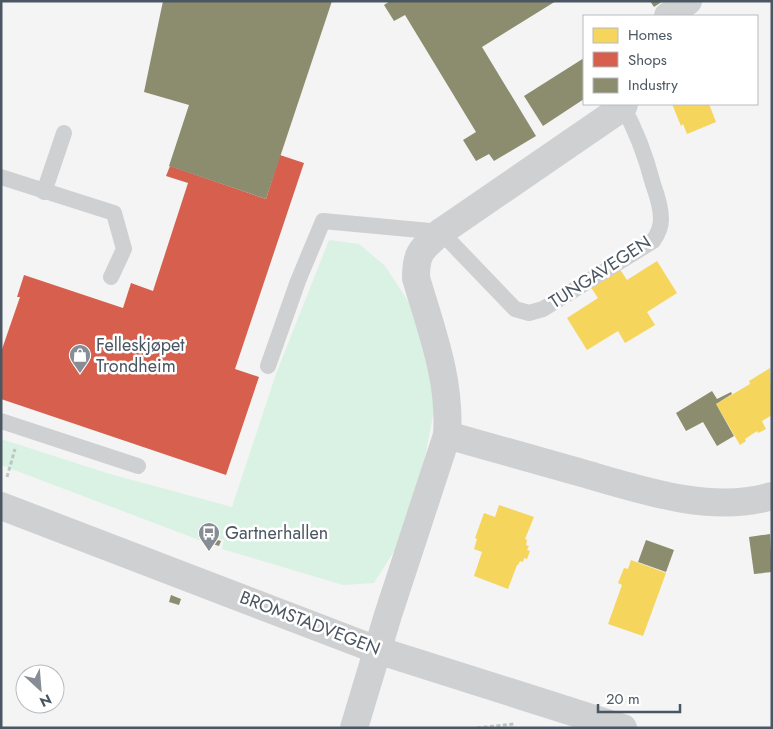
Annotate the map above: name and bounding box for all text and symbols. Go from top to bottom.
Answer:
legend [583,15,758,105]
text: Homes [628,24,672,46]
text: Shops [628,49,667,71]
text: Industry [628,74,678,96]
street label: TUNGAVEGEN [544,229,656,315]
place label: Felleskjøpet Trondheim [96,332,185,379]
shop icon: Felleskjøpet Trondheim [68,343,92,374]
place label: Gartnerhallen [225,520,328,546]
bus stop icon: Gartnerhallen [197,521,221,552]
street label: BROMSTADVEGEN [236,584,384,662]
north arrow [15,664,65,714]
scale bar [598,682,680,714]
text: 20 m [606,688,640,710]
text: N [36,689,55,712]

